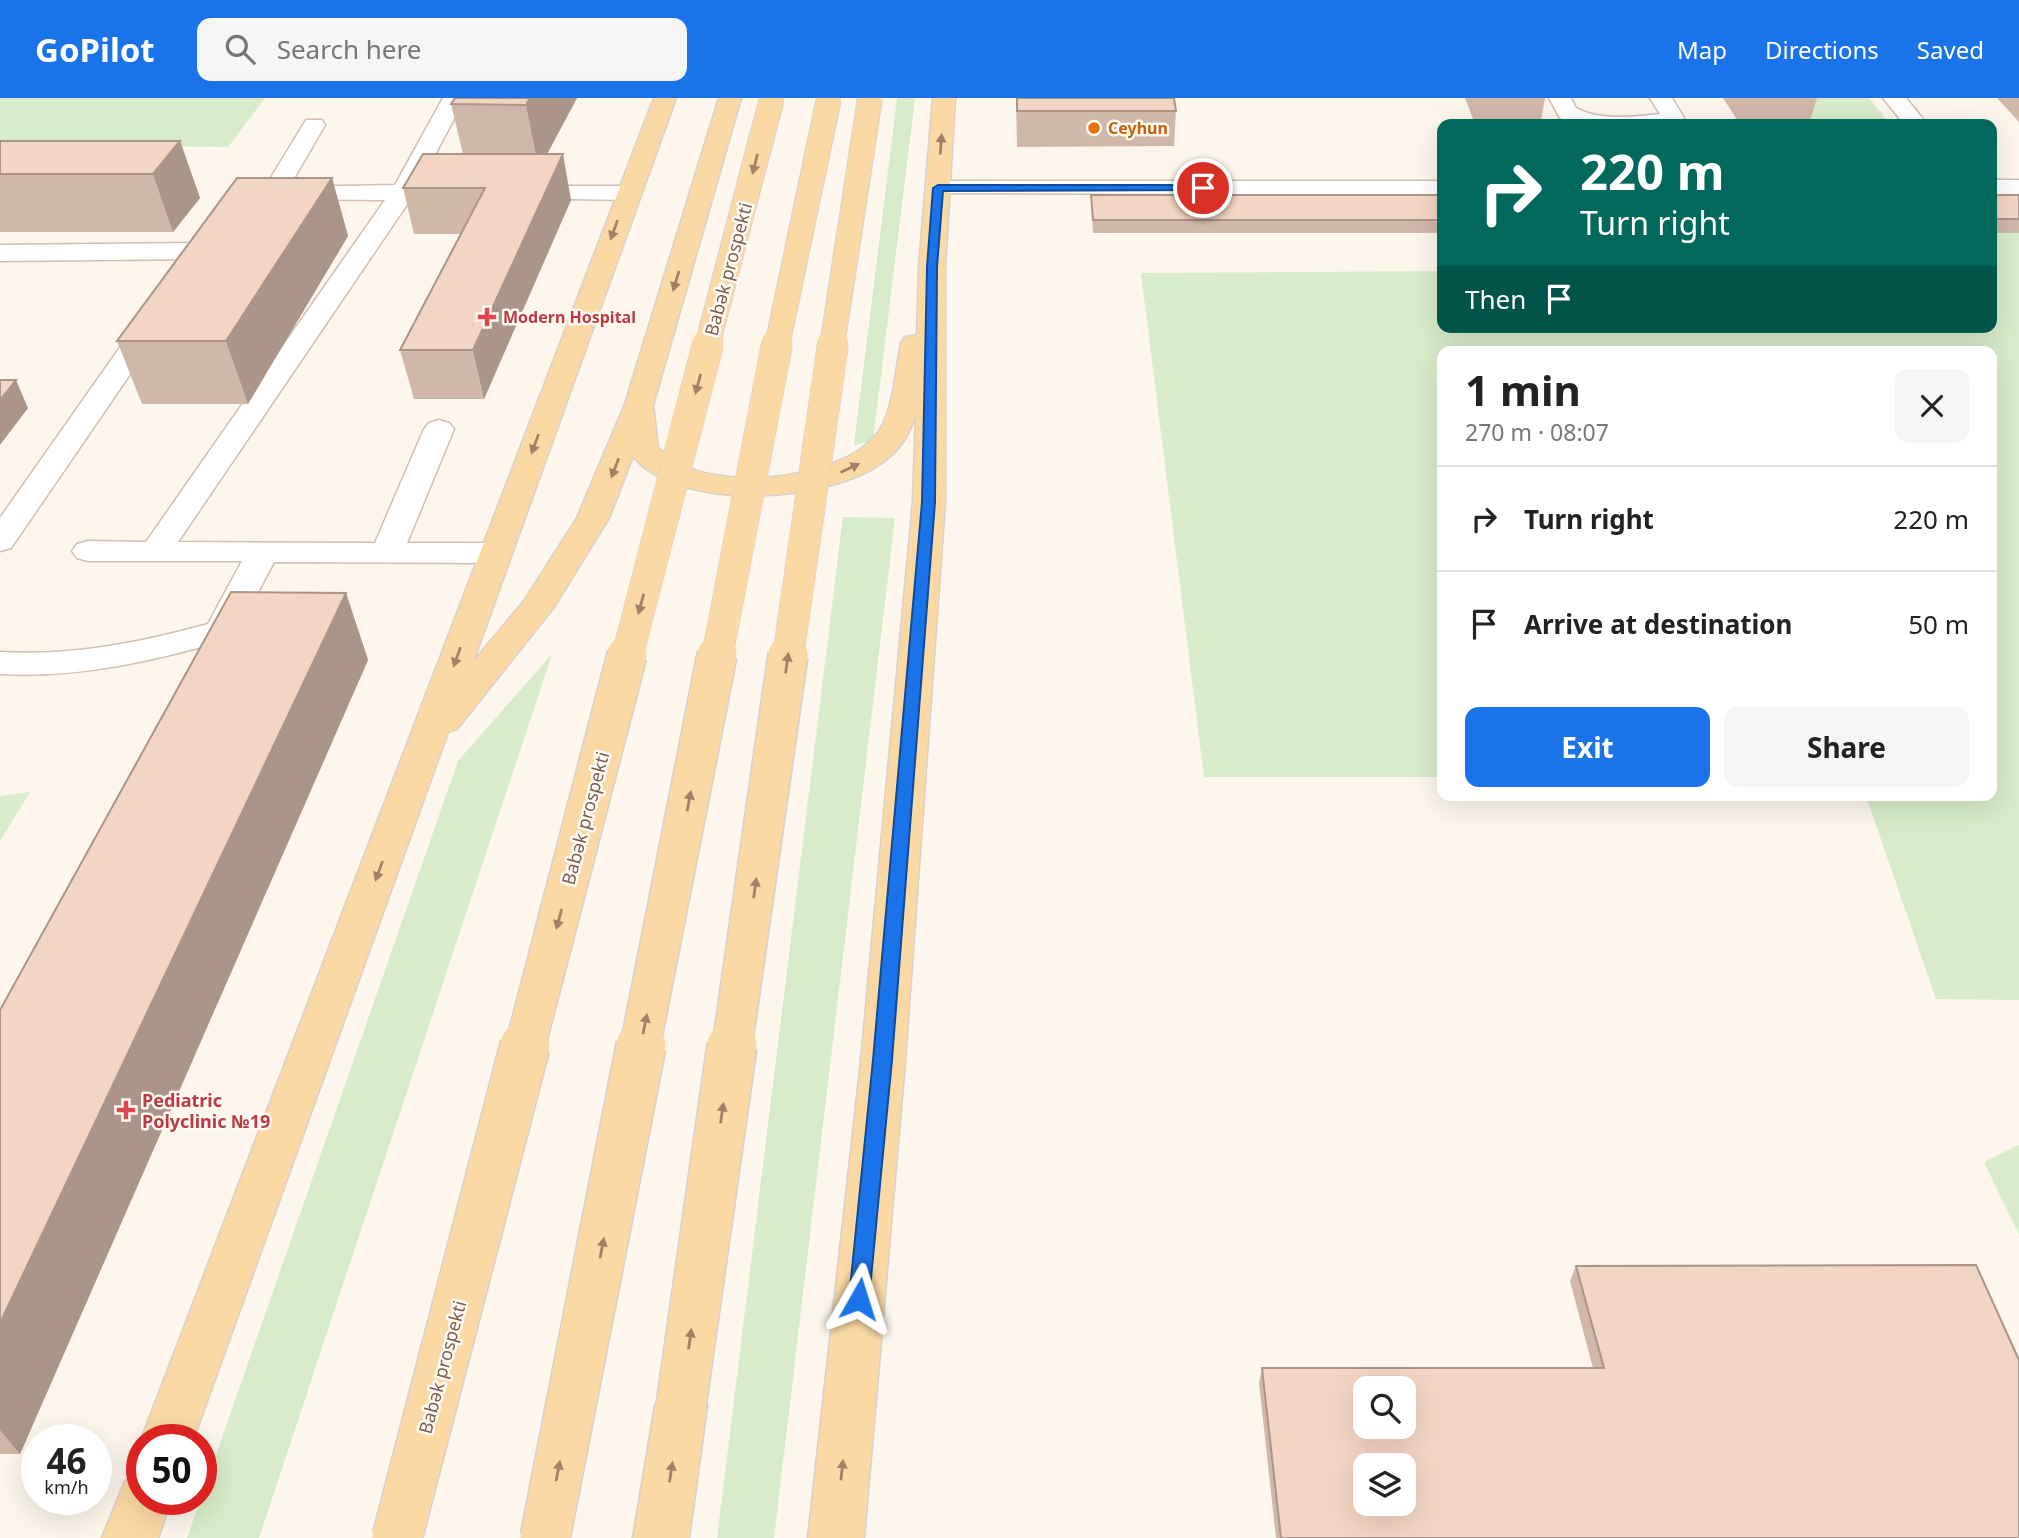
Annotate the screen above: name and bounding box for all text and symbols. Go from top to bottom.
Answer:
search box [197,18,687,81]
text: GoPilot [35,27,155,72]
icon: search [221,30,259,68]
text: Search here [277,31,421,67]
text: Map [1677,33,1727,66]
text: Directions [1765,33,1879,66]
text: Saved [1917,33,1984,66]
place label: Ceyhun [1108,117,1168,139]
marker: Ceyhun [1086,120,1102,136]
one-way arrow [936,133,947,155]
text: 220 m [1580,138,1725,204]
icon: right [1465,147,1556,238]
one-way arrow [749,153,760,175]
pin [1173,158,1233,218]
icon: arrive [1184,169,1222,207]
street label: Babək prospekti [699,200,757,338]
text: Turn right [1580,201,1730,244]
one-way arrow [608,220,619,241]
one-way arrow [670,271,680,292]
icon: arrive [1540,280,1578,318]
text: Then [1465,281,1526,317]
place label: Modern Hospital [503,306,636,328]
marker: Modern Hospital [477,307,497,327]
text: 1 min [1465,361,1581,418]
button: close [1895,369,1969,443]
one-way arrow [692,373,703,395]
text: 270 m · 08:07 [1465,416,1609,448]
one-way arrow [530,433,541,454]
one-way arrow [609,458,620,479]
one-way arrow [839,462,860,473]
icon: right [1465,500,1503,538]
text: Turn right [1524,501,1654,537]
text: 220 m [1893,501,1969,537]
one-way arrow [635,594,646,616]
icon: arrive [1465,605,1503,643]
text: Arrive at destination [1524,606,1793,642]
text: 50 m [1908,606,1969,642]
one-way arrow [451,647,462,668]
one-way arrow [781,652,792,674]
button: Exit [1465,707,1710,787]
button: Share [1724,707,1969,787]
street label: Babək prospekti [556,749,614,887]
one-way arrow [683,790,694,812]
one-way arrow [373,861,384,882]
one-way arrow [749,877,760,899]
one-way arrow [553,909,564,931]
one-way arrow [640,1013,651,1035]
place label: Pediatric Polyclinic №19 [142,1088,270,1133]
marker: Pediatric Polyclinic №19 [116,1100,136,1120]
one-way arrow [717,1102,728,1124]
one-way arrow [596,1237,607,1259]
position arrow [822,1262,896,1336]
street label: Babək prospekti [413,1298,471,1436]
one-way arrow [685,1328,696,1350]
map controls [1353,1376,1416,1516]
button: search [1353,1376,1416,1439]
speed limit sign: 50 [126,1424,217,1515]
text: 46 [46,1437,87,1484]
button: layers [1353,1453,1416,1516]
one-way arrow [837,1459,848,1481]
one-way arrow [553,1460,564,1482]
one-way arrow [666,1461,677,1483]
text: km/h [44,1475,89,1499]

